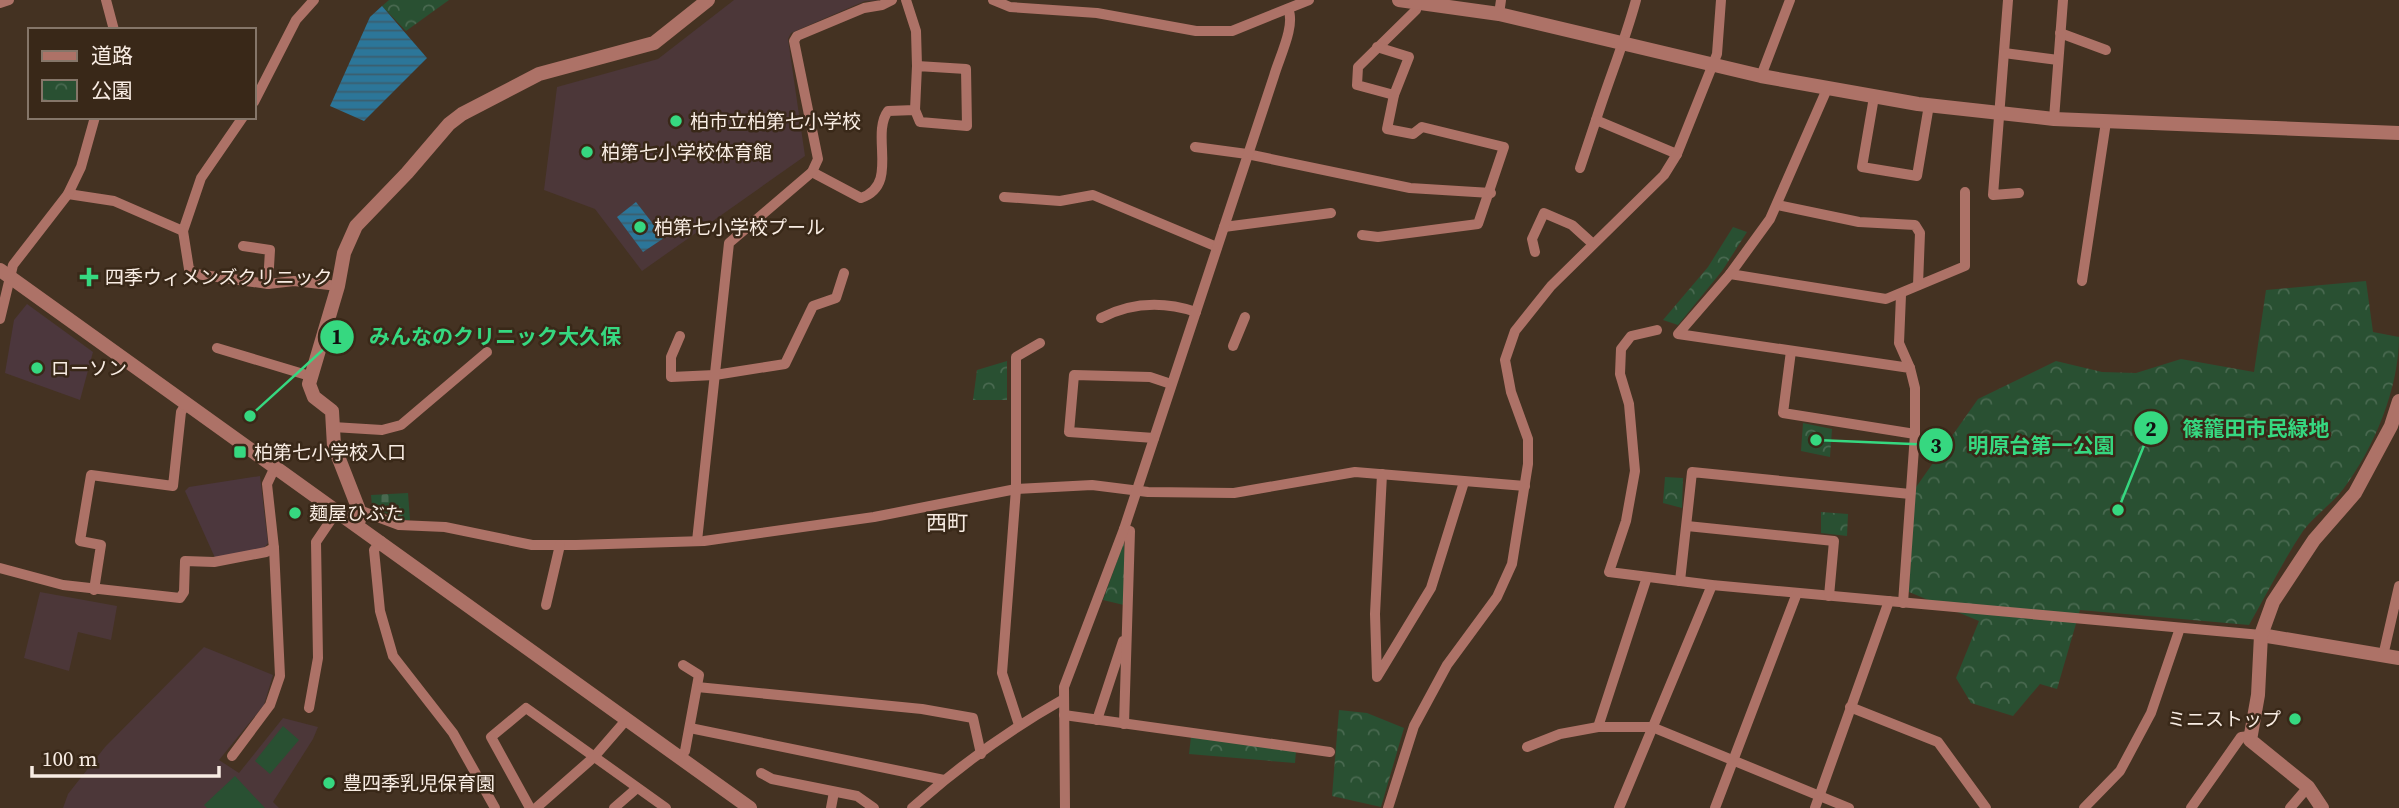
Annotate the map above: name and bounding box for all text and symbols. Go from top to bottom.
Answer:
legend [28,28,256,119]
text: 道路 [91,41,133,70]
text: 公園 [91,76,133,105]
place label: 柏市立柏第七小学校 [690,108,861,134]
marker: 柏市立柏第七小学校 [668,113,684,129]
place label: 柏第七小学校体育館 [601,139,772,165]
marker: 柏第七小学校体育館 [579,144,595,160]
place label: 柏第七小学校プール [654,214,825,240]
marker: 柏第七小学校プール [632,219,648,235]
place label: 四季ウィメンズクリニック [105,264,333,290]
marker: 四季ウィメンズクリニック [79,267,99,287]
callout: みんなのクリニック大久保 [320,316,635,358]
text: 1 [331,322,343,351]
text: みんなのクリニック大久保 [369,322,622,351]
place label: ローソン [51,355,127,381]
marker: ローソン [29,360,45,376]
callout: 篠籠田市民緑地 [2133,407,2343,449]
text: 2 [2145,414,2157,443]
text: 篠籠田市民緑地 [2183,414,2330,443]
callout: 明原台第一公園 [1918,424,2128,466]
text: 3 [1930,431,1942,460]
text: 明原台第一公園 [1968,431,2115,460]
place label: 柏第七小学校入口 [254,439,406,465]
marker: 柏第七小学校入口 [232,444,248,460]
place label: 麺屋ひぶた [309,500,404,526]
marker: 麺屋ひぶた [287,505,303,521]
district label: 西町 [926,508,968,537]
place label: ミニストップ [2167,706,2281,732]
marker: ミニストップ [2287,711,2303,727]
scale bar [32,734,219,778]
text: 100 m [42,744,97,773]
place label: 豊四季乳児保育園 [343,770,495,796]
marker: 豊四季乳児保育園 [321,775,337,791]

